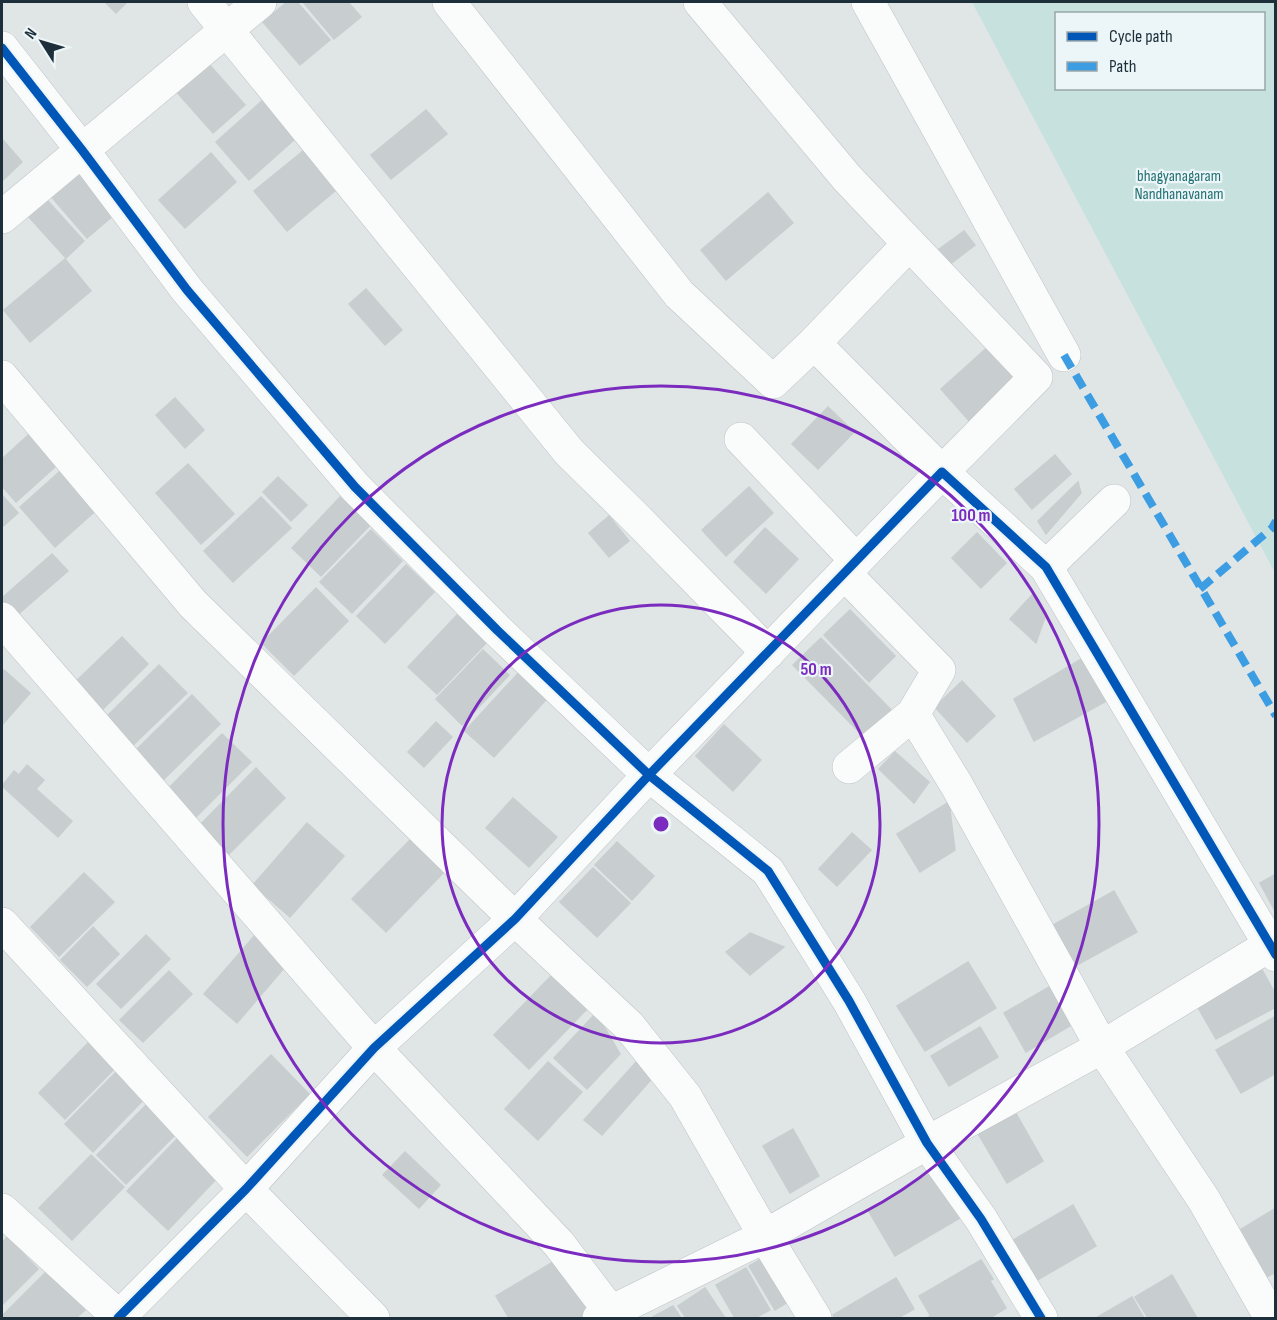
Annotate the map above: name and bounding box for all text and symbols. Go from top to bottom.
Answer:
north arrow [12,12,72,72]
legend [1055,12,1265,90]
text: N [21,25,41,43]
text: Cycle path [1109,26,1173,47]
text: Path [1109,56,1137,77]
park label: bhagyanagaram Nandhanavanam [1134,167,1224,204]
text: 100 m [952,505,991,526]
text: 50 m [800,659,832,680]
centre of rings [651,814,671,834]

